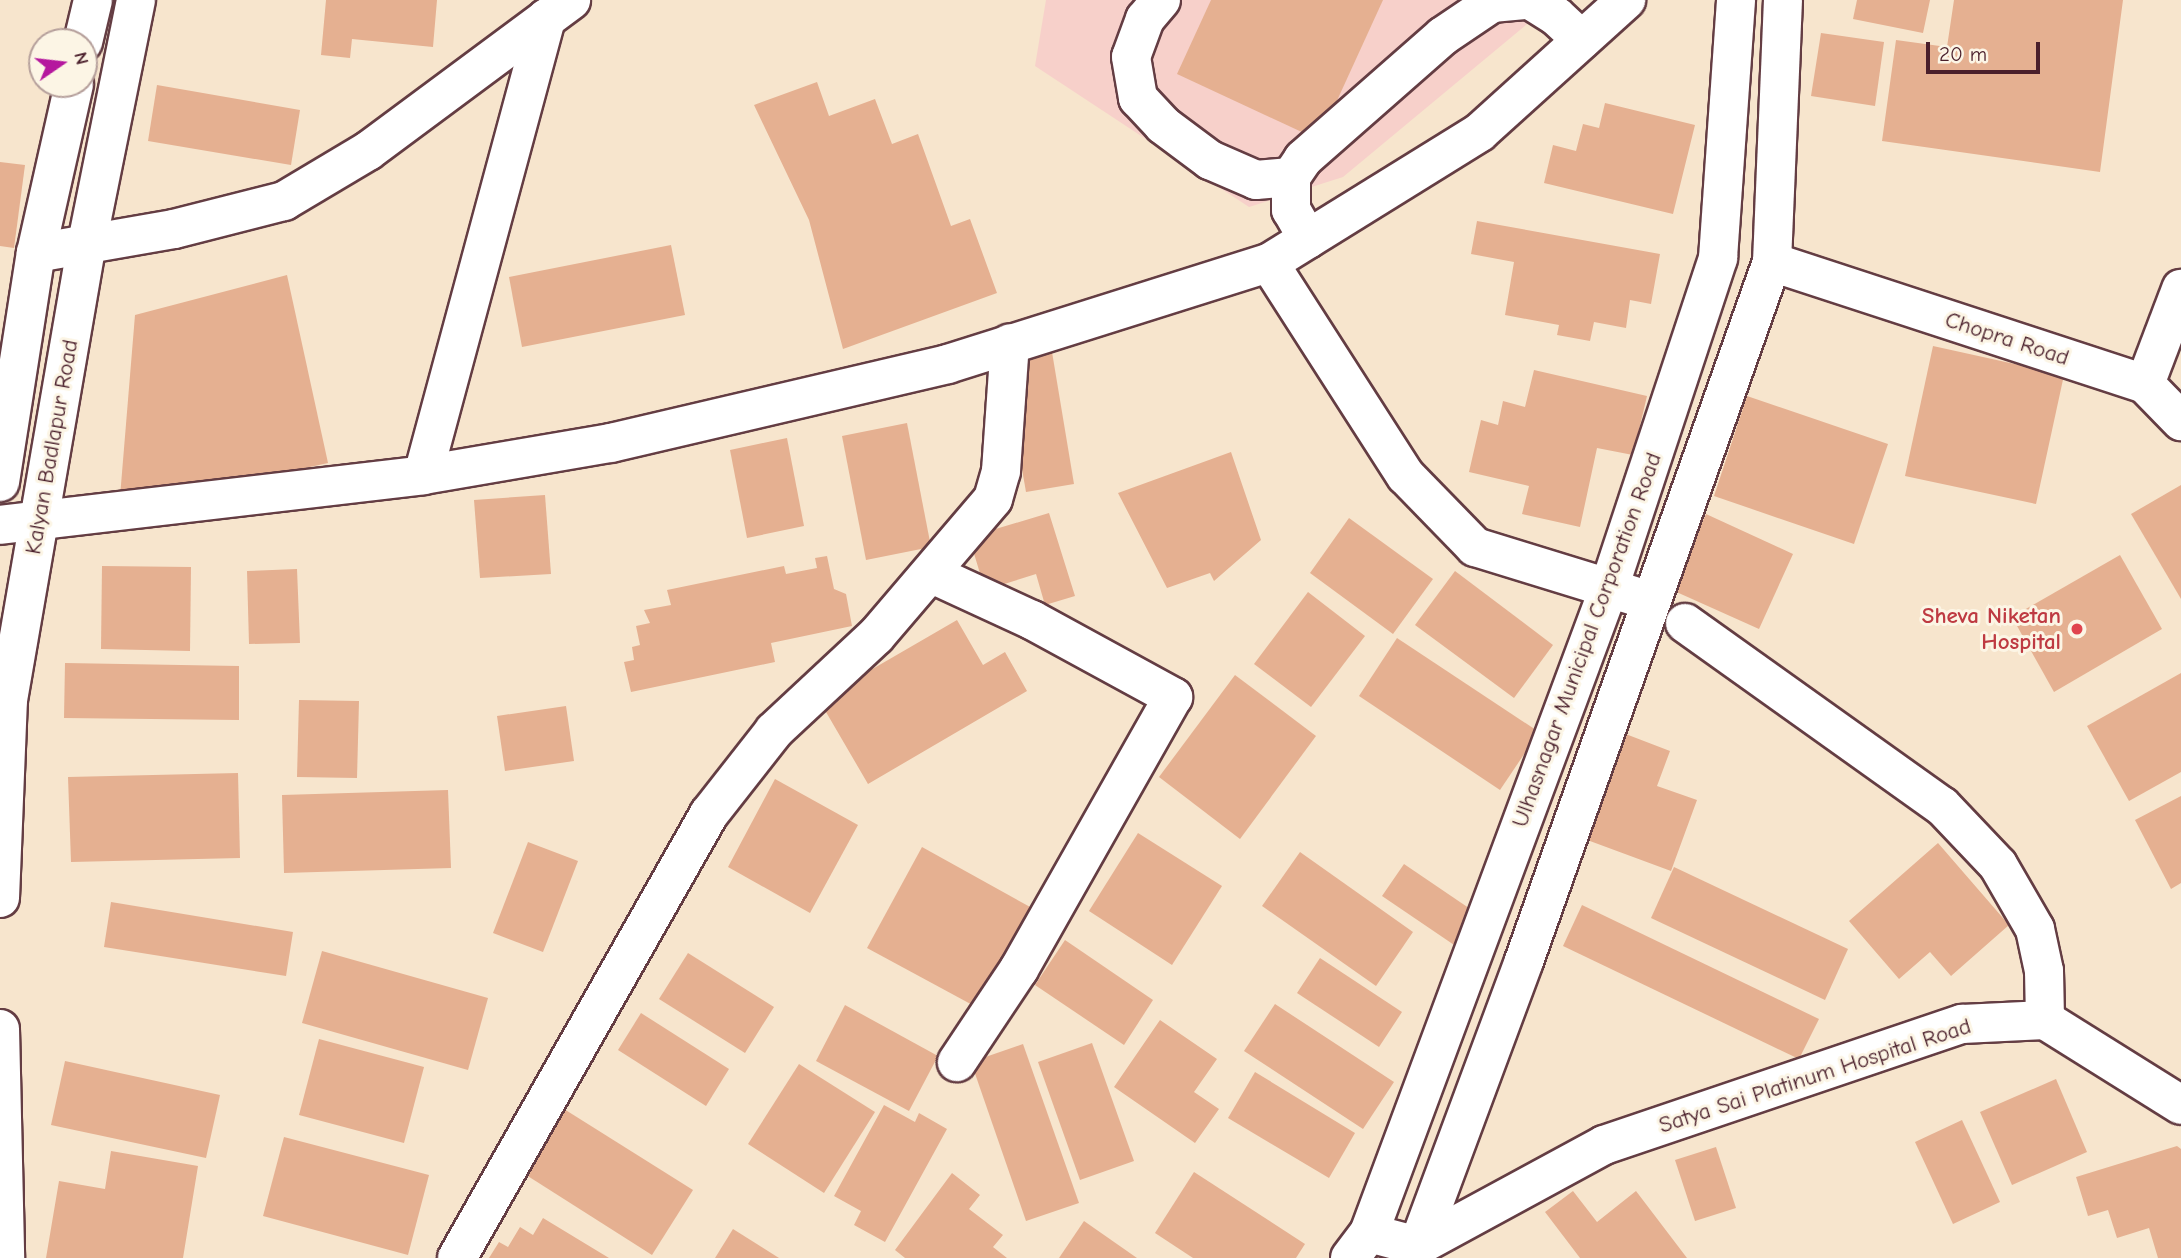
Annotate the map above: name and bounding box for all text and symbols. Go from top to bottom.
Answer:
north arrow [28,28,98,98]
scale bar [1929,28,2043,72]
text: 20 m [1939,42,1987,66]
text: N [69,50,94,67]
street label: Chopra Road [1942,306,2072,372]
street label: Kalyan Badlapur Road [20,337,84,557]
street label: Ulhasnagar Municipal Corporation Road [1506,449,1668,831]
place label: Sheva Niketan Hospital [1922,602,2061,656]
marker: Sheva Niketan Hospital [2067,619,2087,639]
street label: Satya Sai Platinum Hospital Road [1655,1012,1975,1140]

